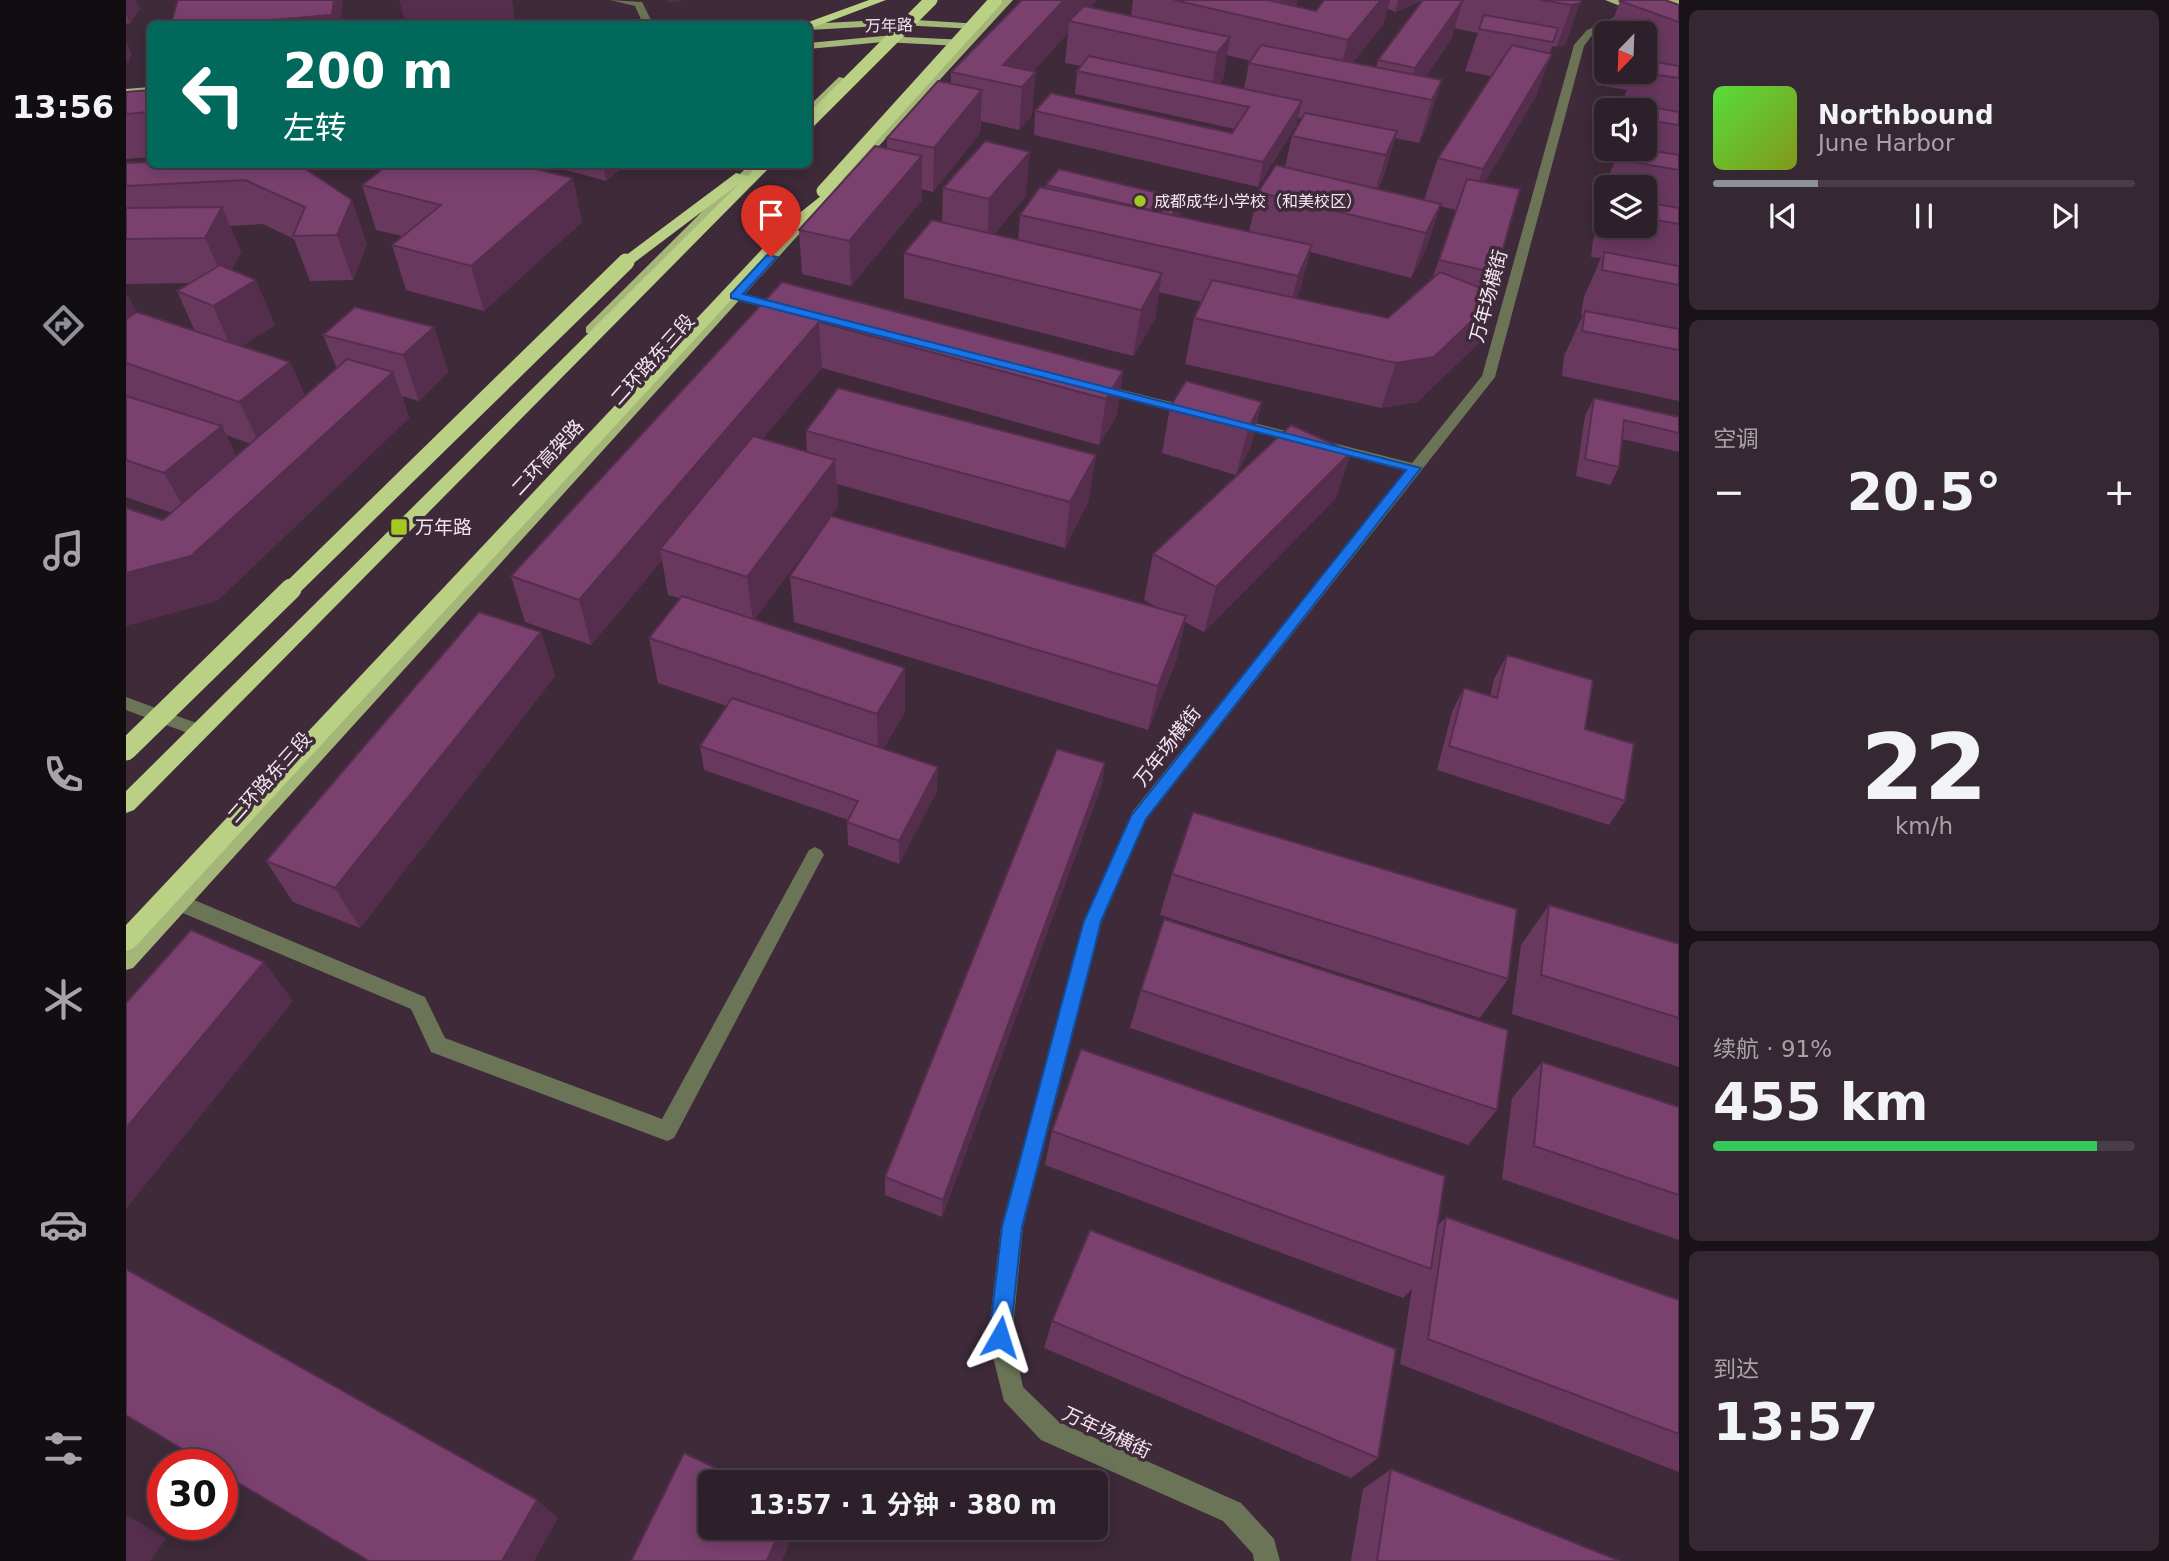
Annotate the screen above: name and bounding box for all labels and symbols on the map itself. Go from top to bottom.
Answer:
street label: 万年路 [865,16,913,35]
north arrow [1594,21,1657,84]
pin [741,185,801,257]
place label: 成都成华小学校（和美校区） [1154,192,1362,211]
marker: 成都成华小学校（和美校区） [1132,193,1148,209]
street label: 万年场横街 [1465,247,1511,345]
street label: 二环路东三段 [606,309,698,409]
street label: 二环高架路 [507,415,587,499]
place label: 万年路 [415,516,472,538]
marker: 万年路 [389,517,409,537]
street label: 万年场横街 [1129,702,1205,790]
street label: 二环路东三段 [223,727,315,827]
position arrow [963,1300,1037,1374]
street label: 万年场横街 [1059,1402,1155,1462]
speed limit sign: 30 [147,1449,238,1540]

